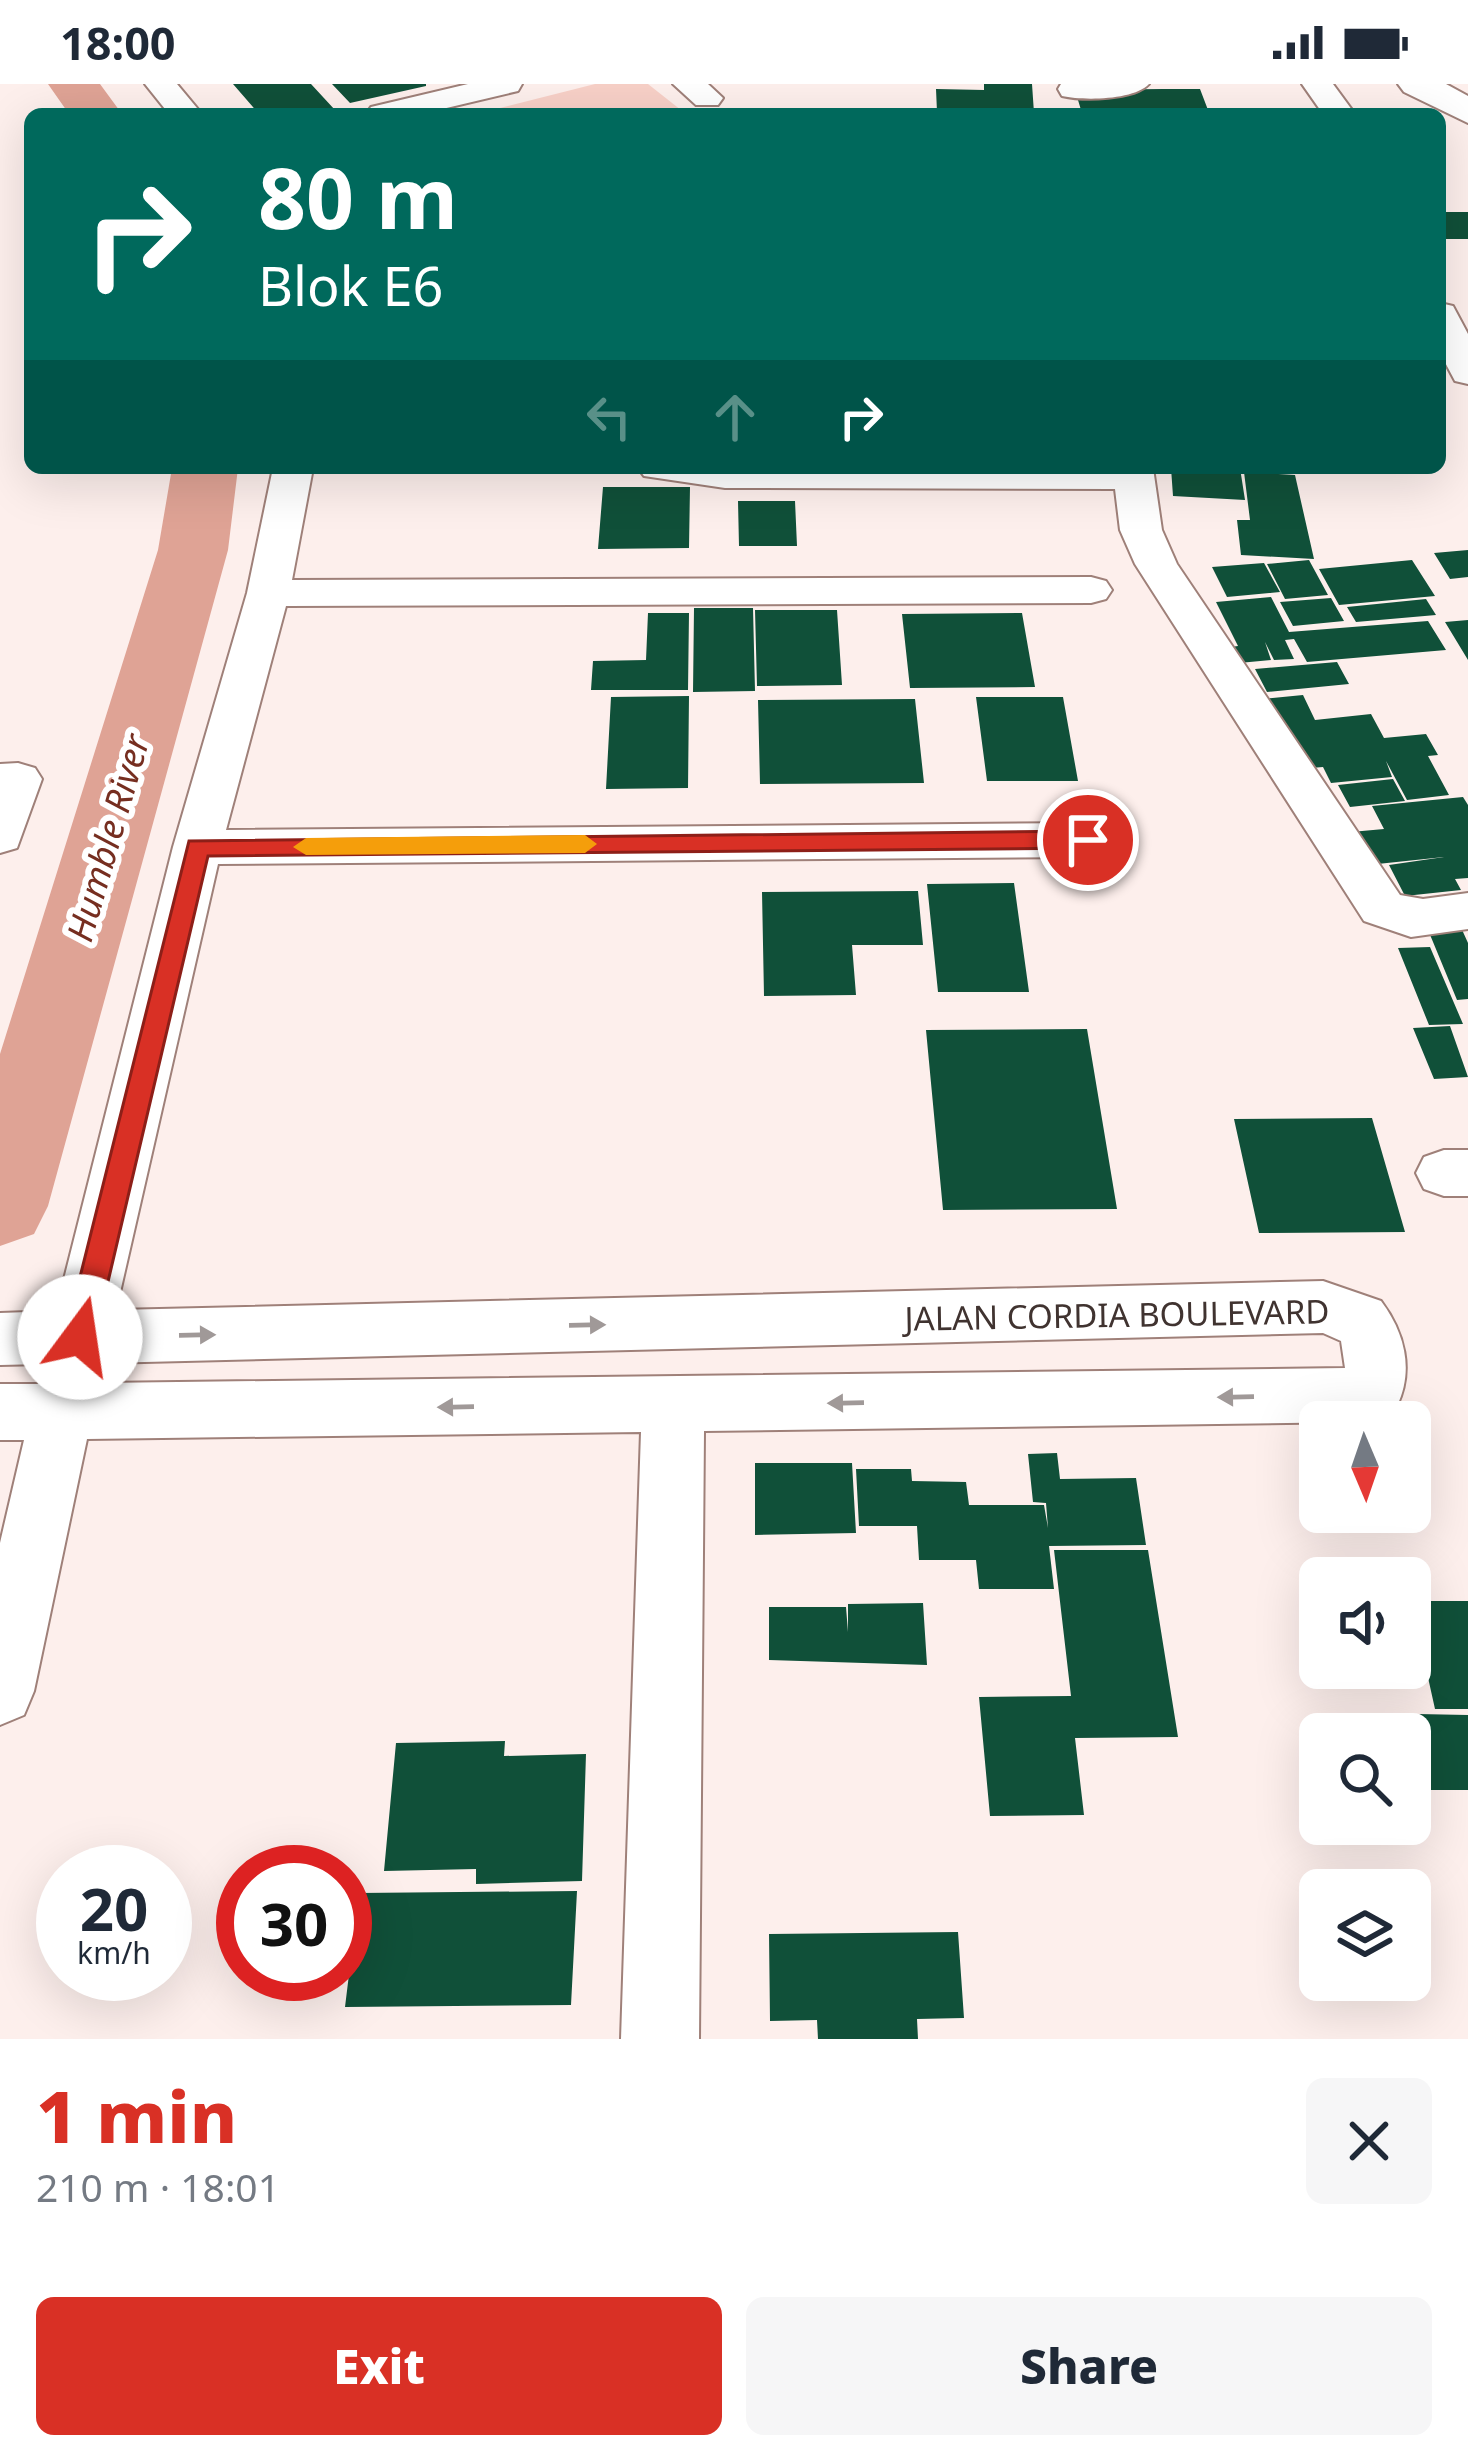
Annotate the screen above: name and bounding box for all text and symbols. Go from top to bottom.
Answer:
text: 18:00 [60,12,176,73]
text: 80 m [258,139,458,254]
icon: right [60,156,216,312]
text: Blok E6 [258,248,444,322]
icon: left [576,384,642,450]
icon: ahead [702,384,768,450]
icon: right [828,384,894,450]
water label: Humble River [55,727,161,947]
pin [1037,789,1139,891]
icon: arrive [1055,807,1121,873]
position arrow [17.0,1274,143.0,1400]
street label: JALAN CORDIA BOULEVARD [901,1288,1330,1341]
one-way arrow [569,1316,607,1335]
one-way arrow [179,1325,217,1344]
one-way arrow [1216,1387,1254,1406]
one-way arrow [826,1393,864,1412]
one-way arrow [436,1398,474,1417]
north arrow [1299,1401,1431,1533]
map controls [1299,1401,1431,2001]
button: sound [1299,1557,1431,1689]
button: search [1299,1713,1431,1845]
speed limit sign: 30 [216,1845,372,2001]
text: 20 [80,1867,148,1949]
button: layers [1299,1869,1431,2001]
text: km/h [77,1932,151,1973]
text: 1 min [36,2066,237,2164]
button: close [1306,2078,1432,2204]
text: 210 m · 18:01 [36,2160,280,2213]
button: Exit [36,2297,722,2435]
button: Share [746,2297,1432,2435]

